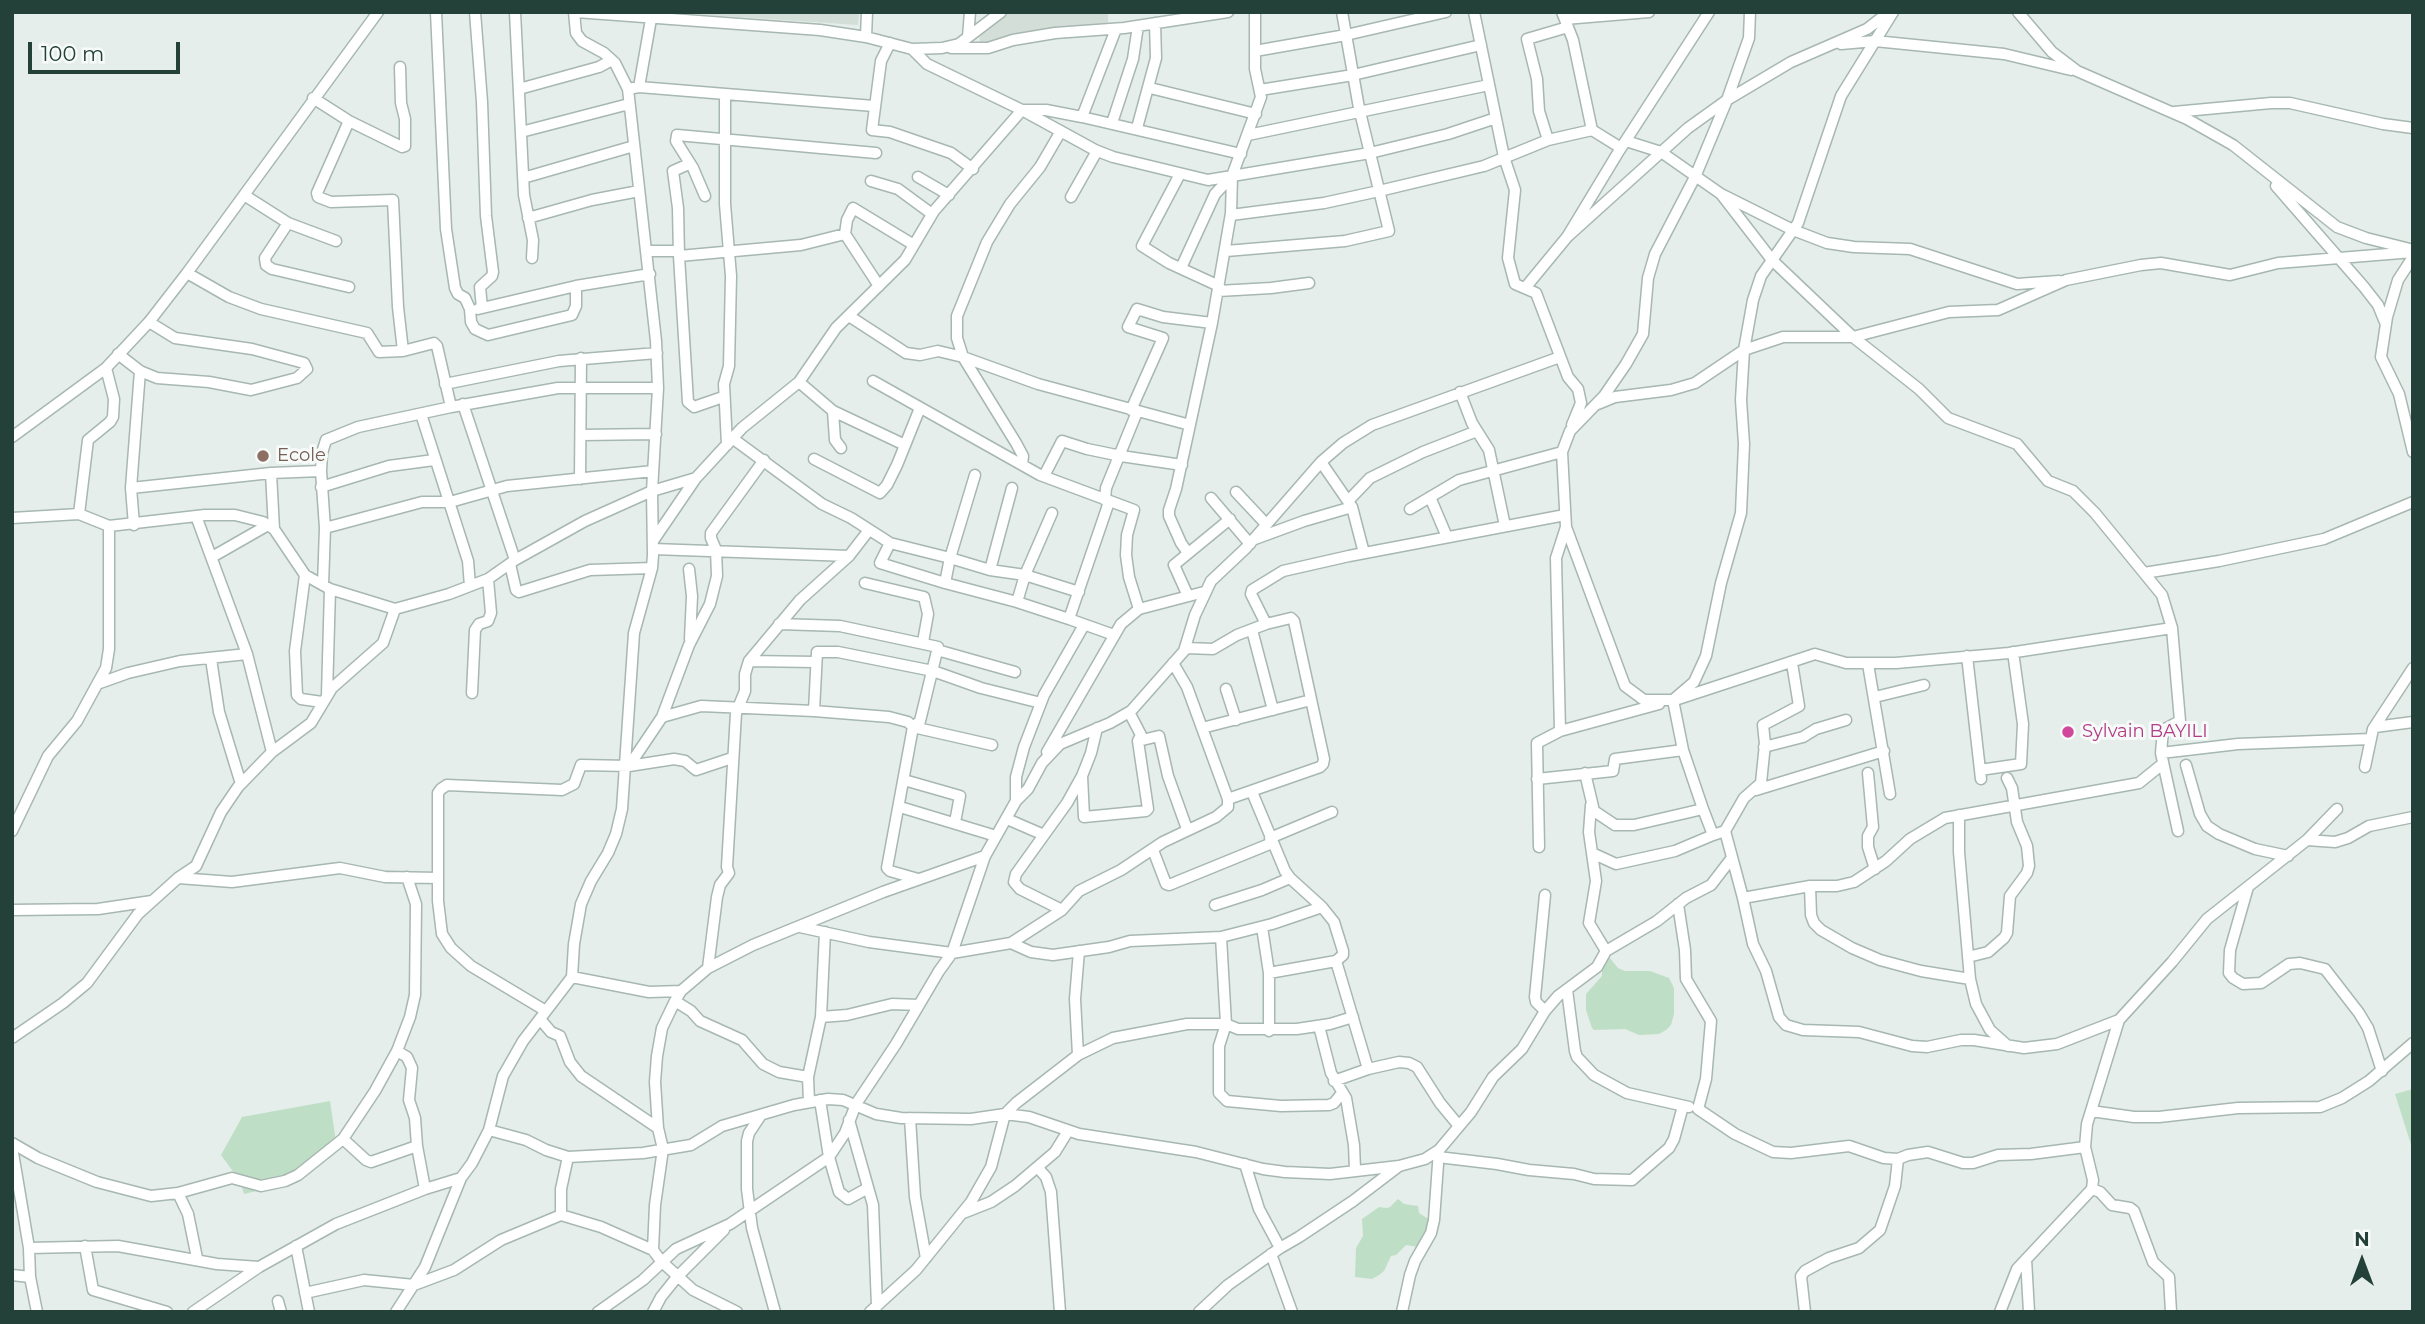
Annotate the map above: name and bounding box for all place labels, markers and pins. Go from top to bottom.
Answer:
place label: Ecole [277,445,326,467]
marker: Ecole [255,448,271,464]
place label: Sylvain BAYILI [2082,721,2208,743]
marker: Sylvain BAYILI [2060,724,2076,740]

